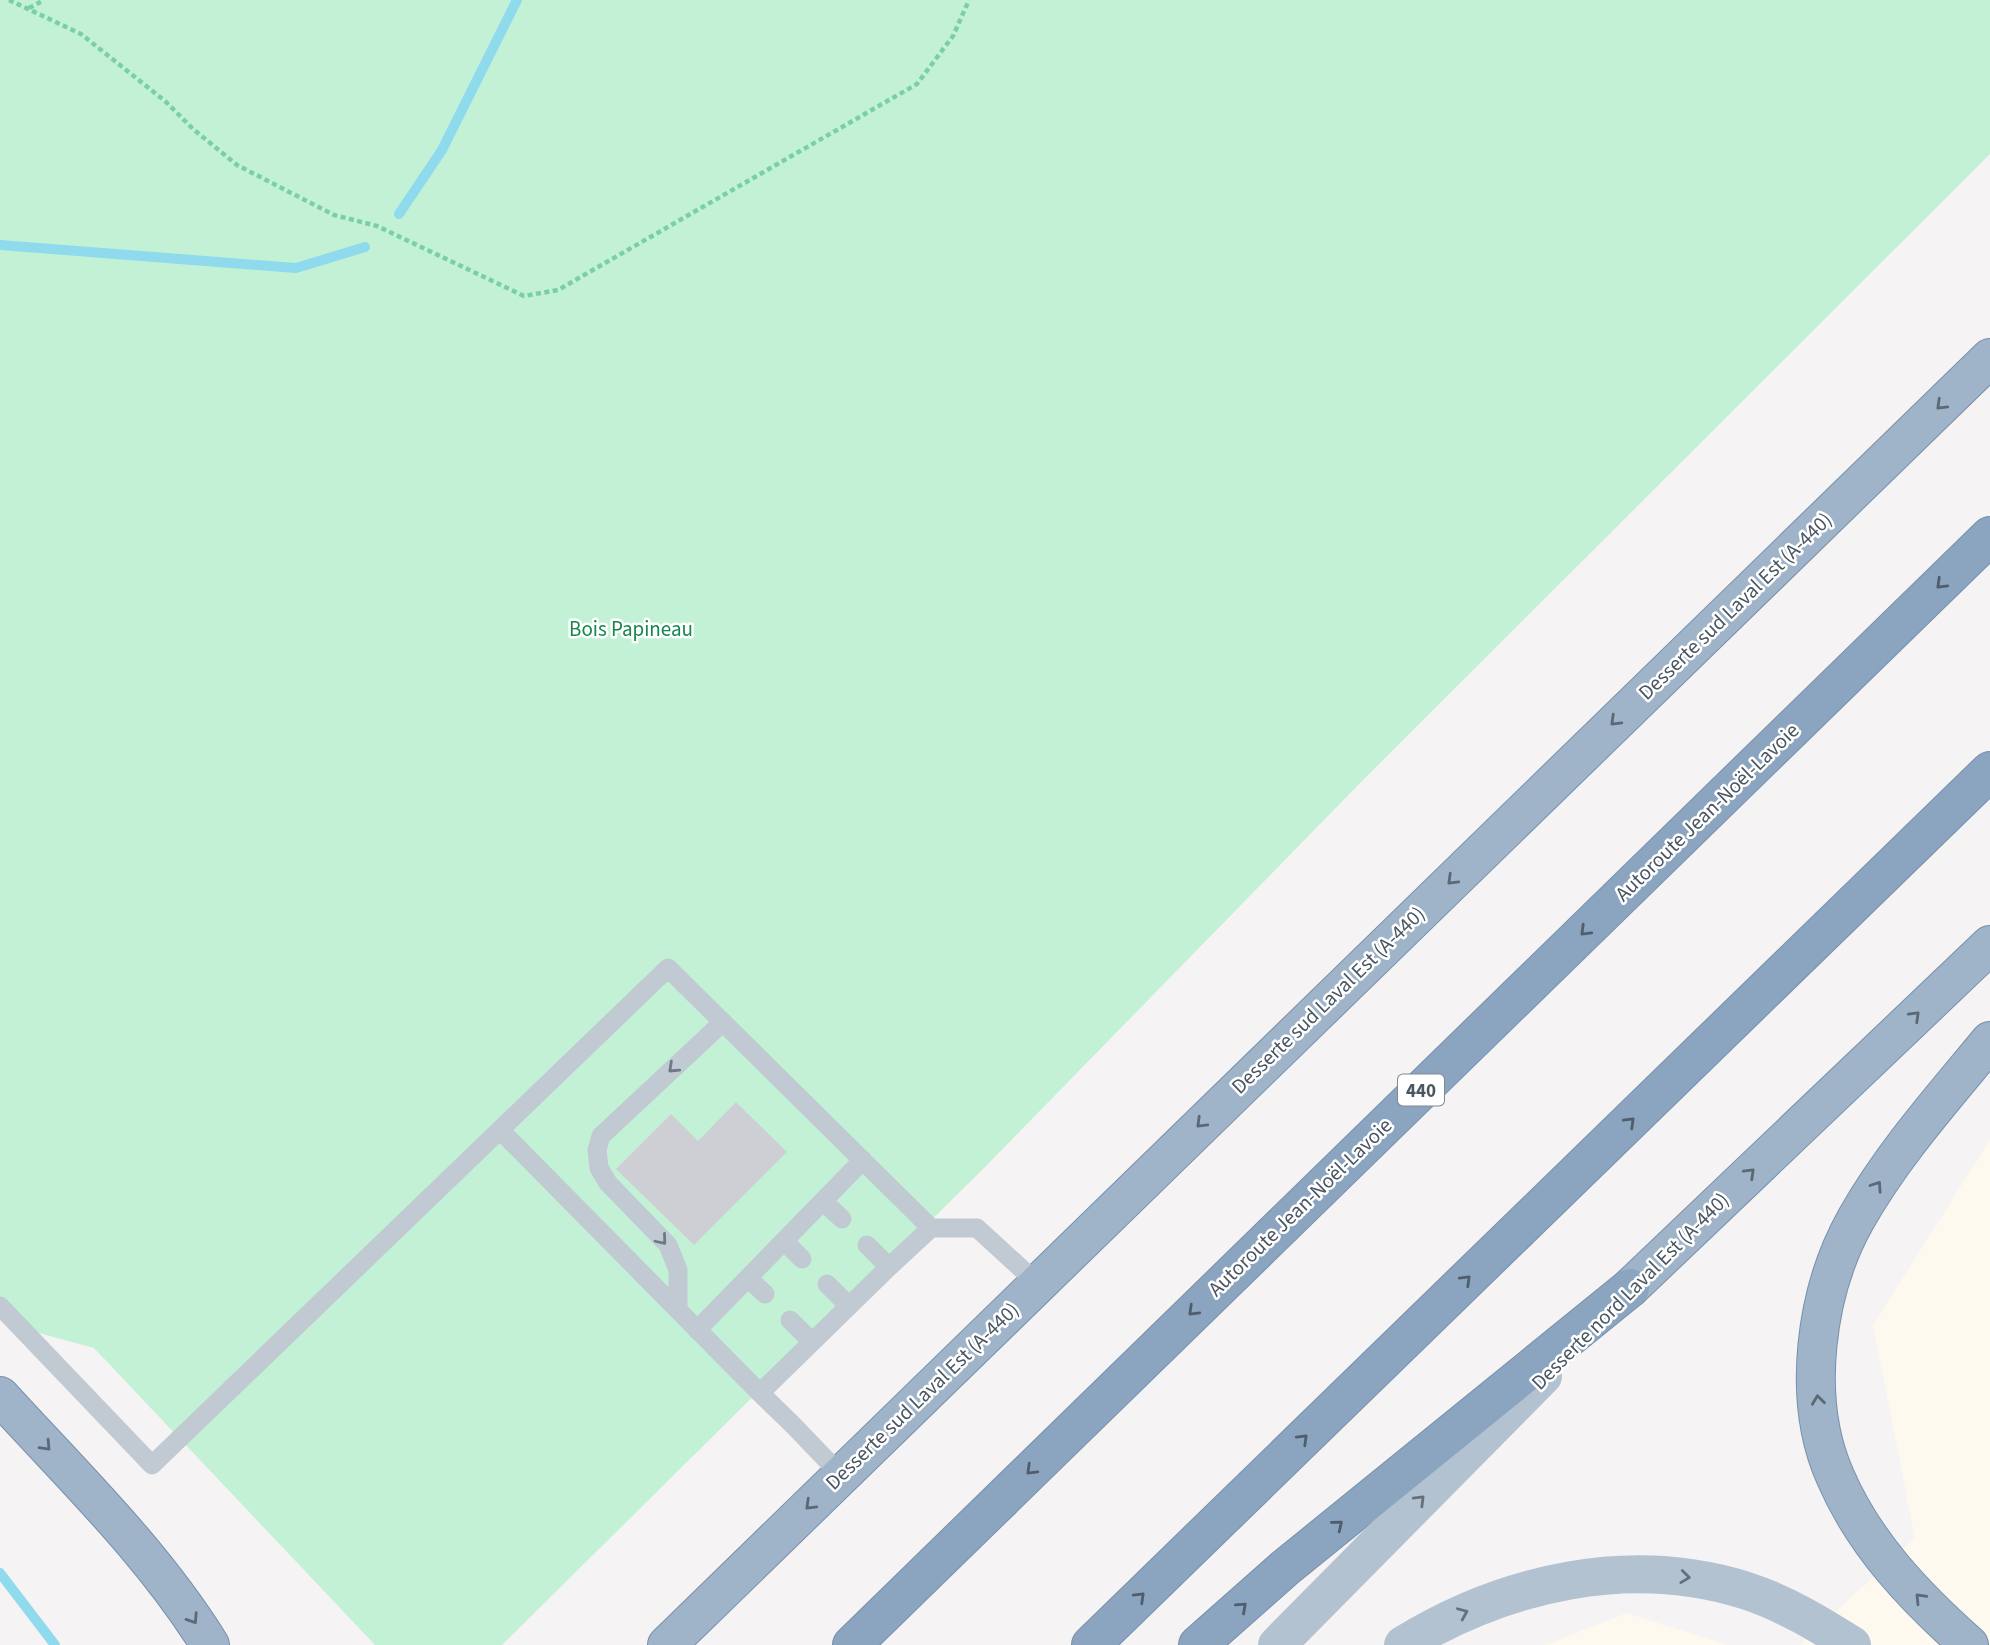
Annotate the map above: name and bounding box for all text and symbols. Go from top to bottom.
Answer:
one-way arrow [1936,397,1949,410]
street label: Desserte sud Laval Est (A-440) [1631,505,1839,707]
one-way arrow [1936,575,1949,588]
park label: Bois Papineau [569,614,693,644]
one-way arrow [1611,713,1624,726]
street label: Autoroute Jean-Noël-Lavoie [1608,716,1806,908]
one-way arrow [1447,871,1460,884]
street label: Desserte sud Laval Est (A-440) [1226,901,1430,1099]
one-way arrow [1580,922,1593,935]
one-way arrow [1907,1012,1920,1025]
one-way arrow [668,1060,681,1073]
road number: 440 [1398,1074,1444,1106]
street label: Autoroute Jean-Noël-Lavoie [1201,1111,1399,1303]
one-way arrow [1196,1115,1209,1128]
one-way arrow [1621,1117,1634,1130]
one-way arrow [1742,1169,1755,1182]
one-way arrow [1869,1181,1882,1194]
street label: Desserte nord Laval Est (A-440) [1524,1185,1736,1397]
one-way arrow [653,1232,666,1245]
one-way arrow [1458,1276,1471,1289]
street label: Desserte sud Laval Est (A-440) [818,1295,1026,1497]
one-way arrow [1189,1303,1202,1316]
one-way arrow [1811,1395,1826,1406]
one-way arrow [1295,1434,1308,1447]
one-way arrow [38,1438,50,1451]
one-way arrow [1026,1462,1039,1475]
one-way arrow [806,1496,819,1509]
one-way arrow [1412,1496,1425,1509]
one-way arrow [1329,1521,1342,1533]
one-way arrow [1679,1570,1691,1585]
one-way arrow [1132,1593,1145,1606]
one-way arrow [1915,1594,1928,1607]
one-way arrow [1233,1602,1246,1615]
one-way arrow [1457,1608,1469,1622]
one-way arrow [185,1612,198,1625]

